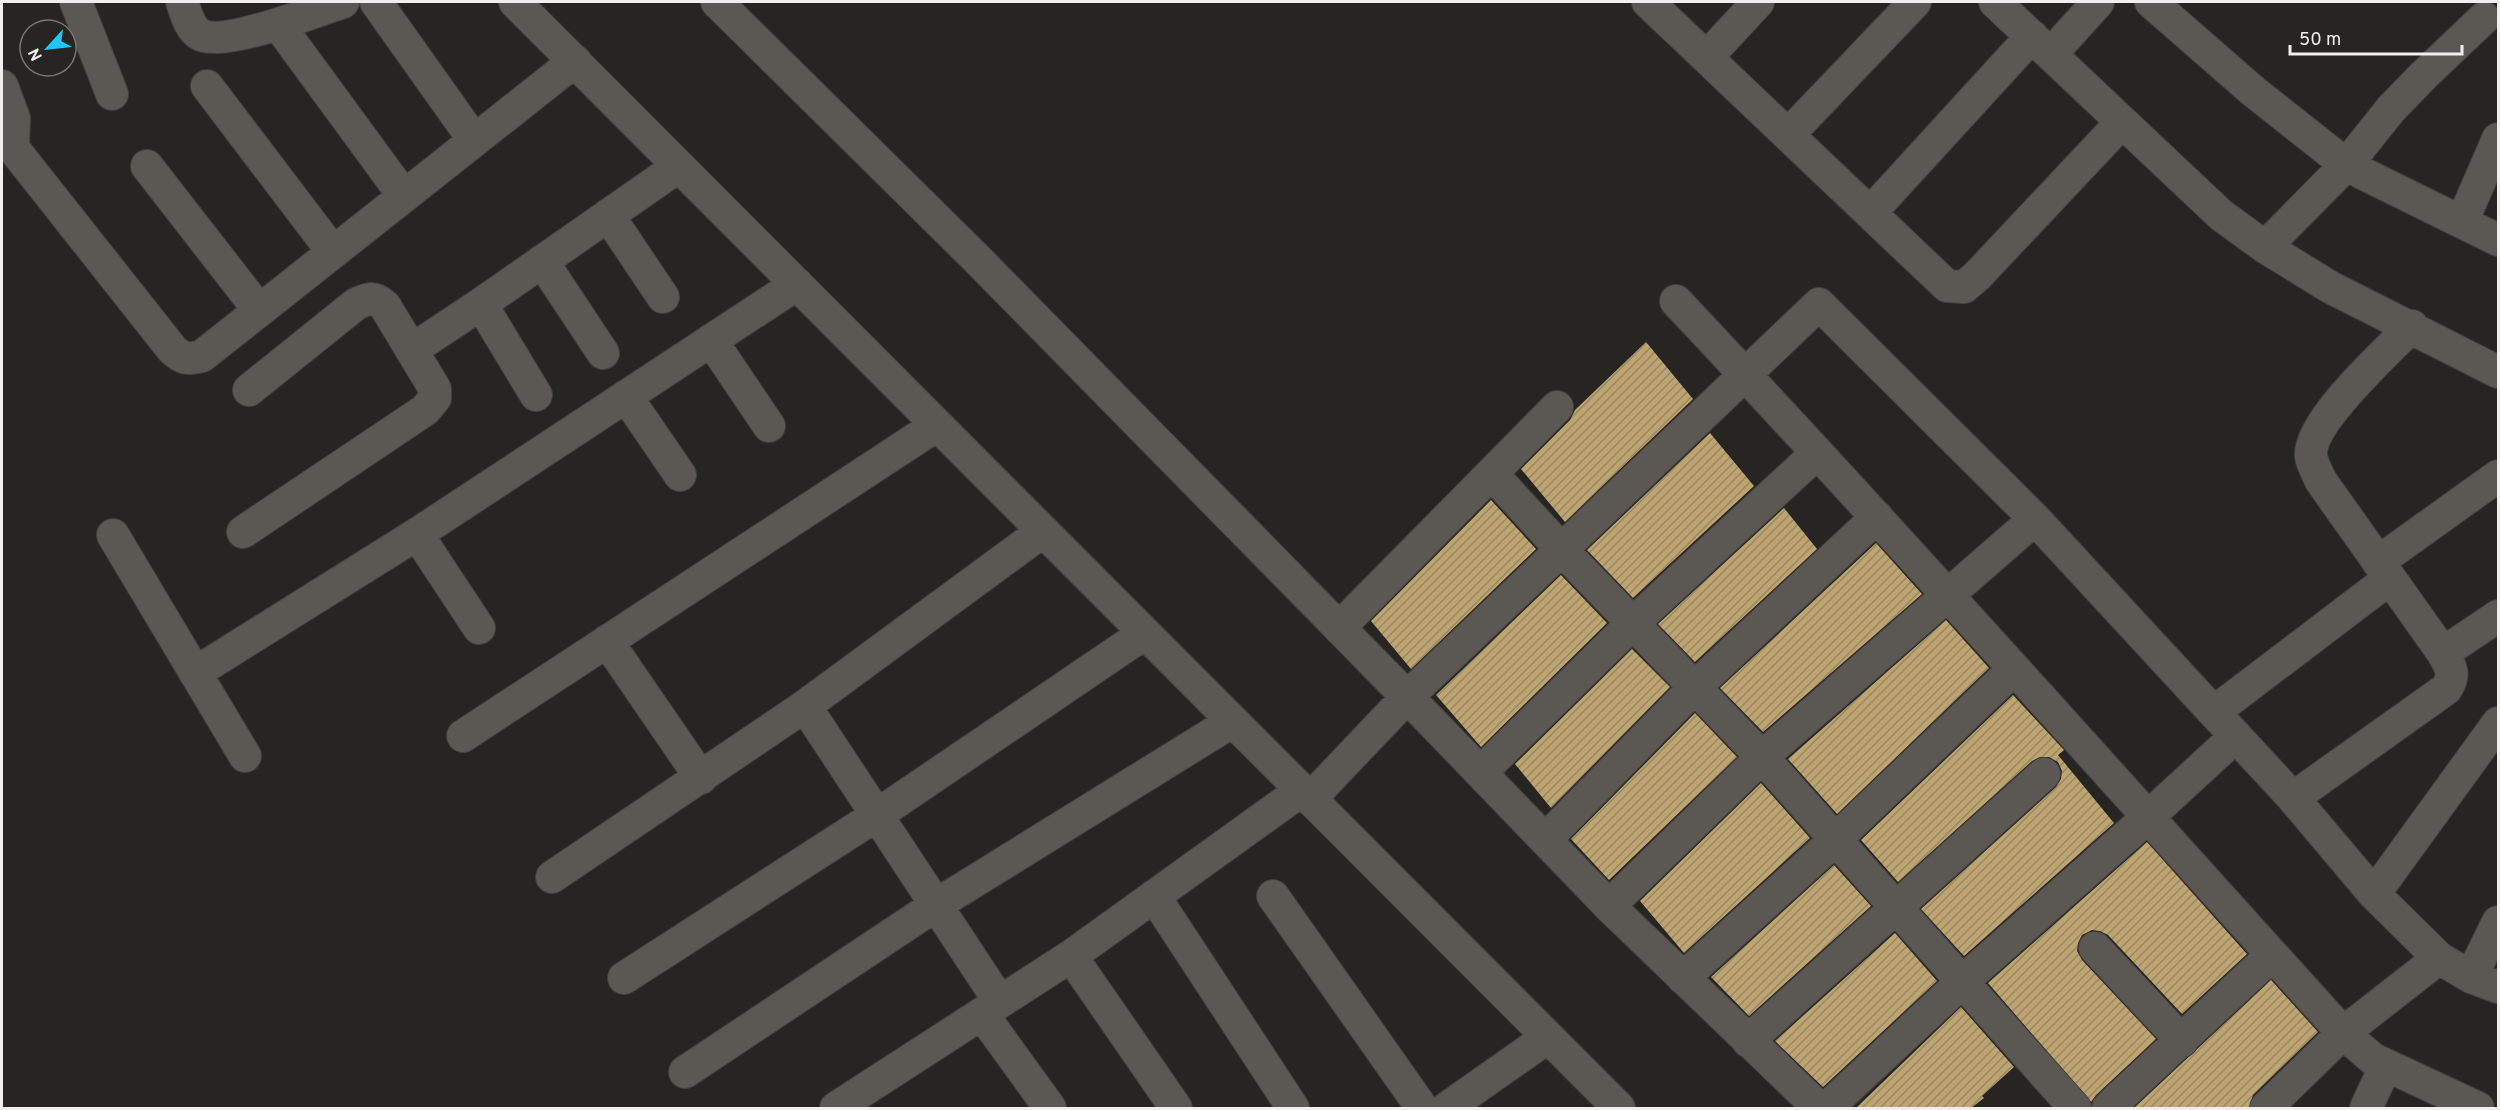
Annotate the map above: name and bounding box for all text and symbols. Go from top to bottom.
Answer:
north arrow [18,18,78,78]
scale bar [2290,18,2462,56]
text: 50 m [2299,29,2341,52]
text: N [25,44,48,64]

